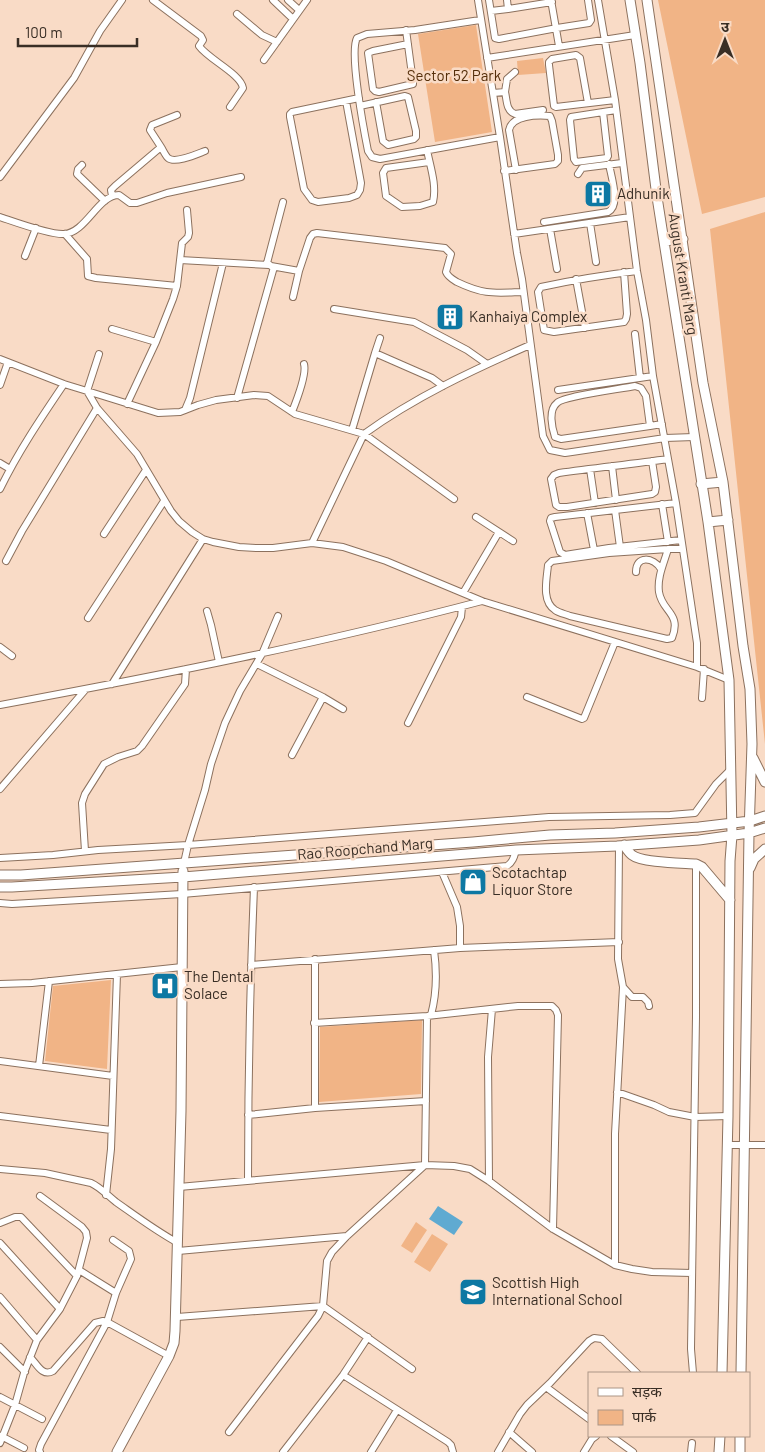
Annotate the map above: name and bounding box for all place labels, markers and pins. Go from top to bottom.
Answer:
building icon: Adhunik [583,179,613,209]
place label: Adhunik [617,184,670,202]
building icon: Kanhaiya Complex [435,302,465,332]
place label: Kanhaiya Complex [469,307,587,325]
place label: Scotachtap Liquor Store [492,863,573,898]
shop icon: Scotachtap Liquor Store [458,867,488,897]
place label: The Dental Solace [184,967,253,1002]
hospital icon: The Dental Solace [150,971,180,1001]
place label: Scottish High International School [492,1273,622,1308]
school or university icon: Scottish High International School [458,1277,488,1307]

